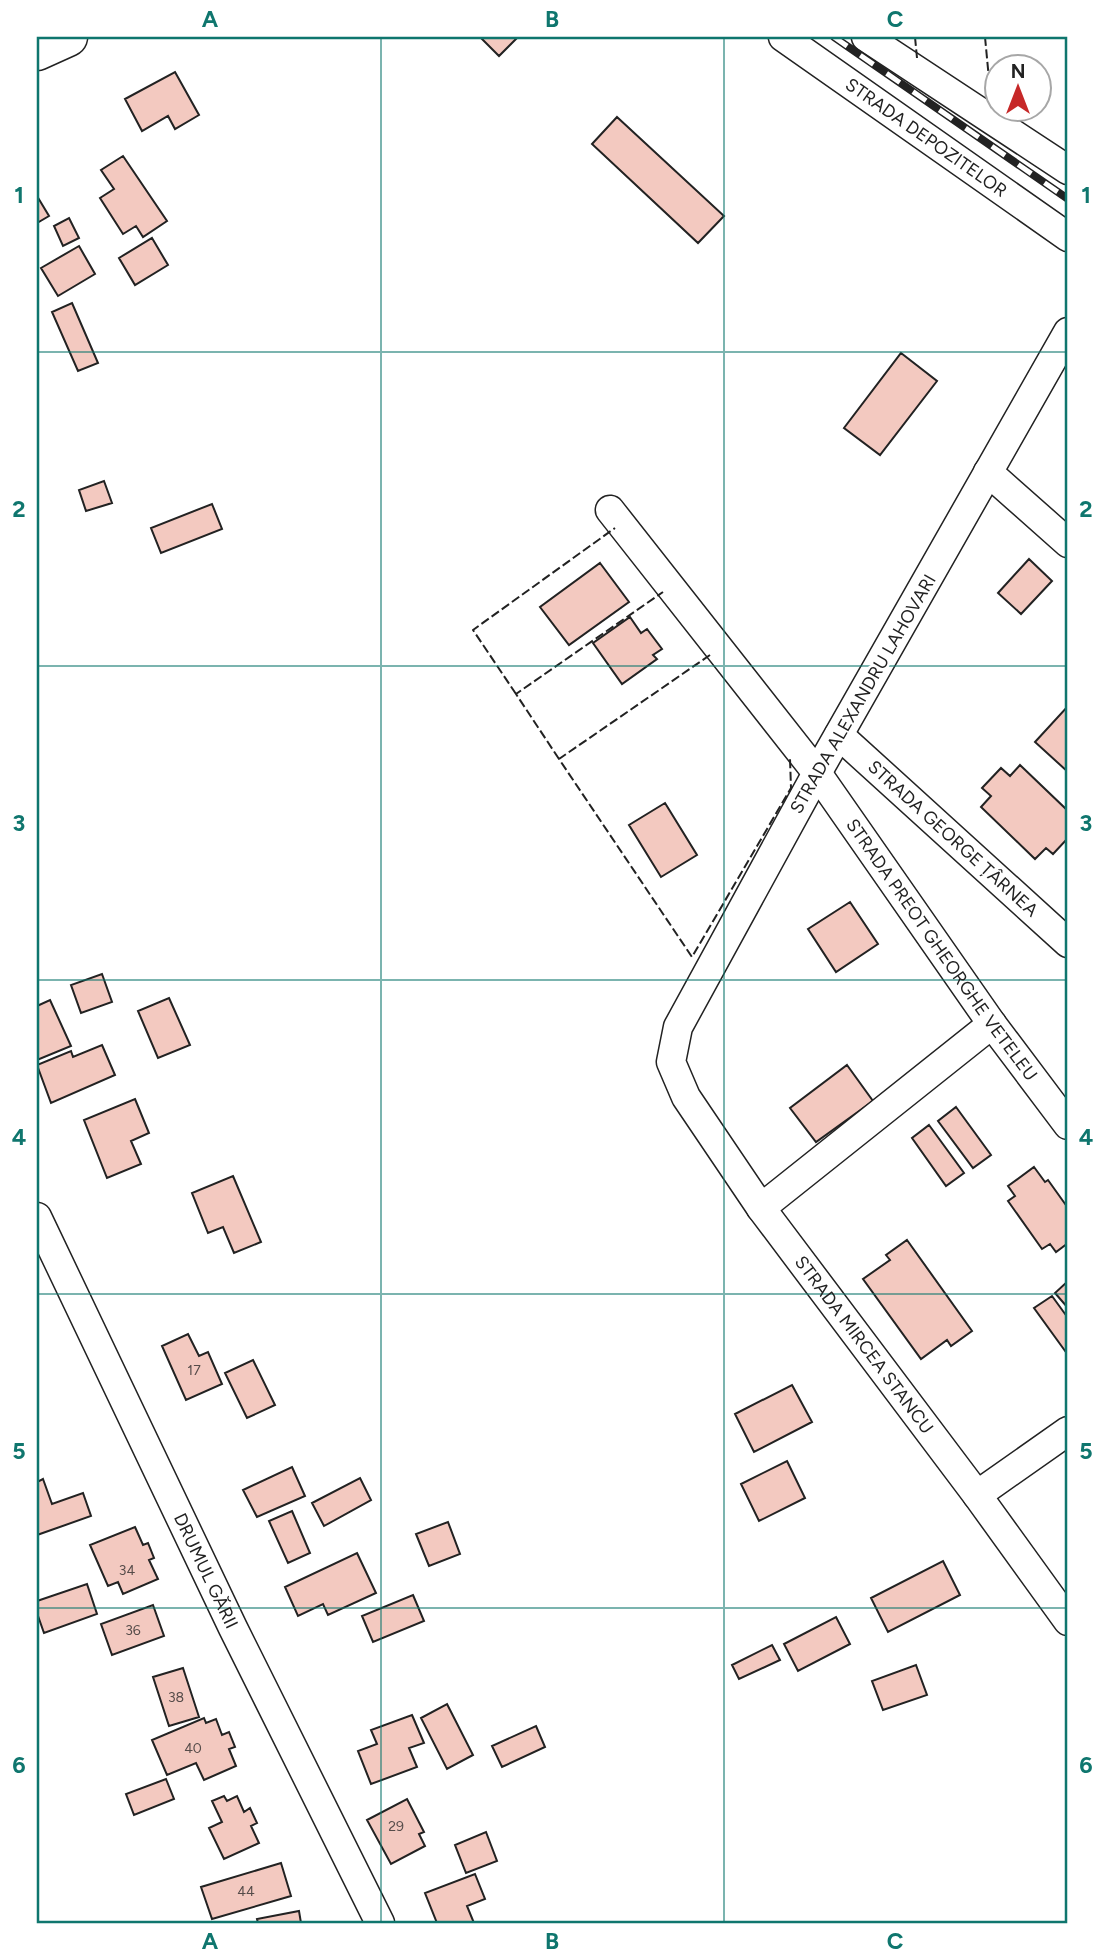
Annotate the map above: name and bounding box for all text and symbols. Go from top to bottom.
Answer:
text: A [202,5,219,33]
text: B [545,5,559,33]
text: C [887,5,904,33]
north arrow [982,52,1052,122]
text: N [1011,60,1025,83]
street label: STRADA DEPOZITELOR [841,73,1011,202]
text: 1 [14,181,24,209]
text: 1 [1081,181,1091,209]
text: 2 [12,495,26,523]
text: 2 [1079,495,1093,523]
street label: STRADA ALEXANDRU LAHOVARI [785,570,941,818]
street label: STRADA GEORGE ȚÂRNEA [863,756,1043,921]
text: 3 [13,809,25,837]
text: 3 [1080,809,1092,837]
street label: STRADA PREOT GHEORGHE VETELEU [841,815,1042,1085]
text: 4 [12,1123,26,1151]
text: 4 [1079,1123,1093,1151]
street label: STRADA MIRCEA STANCU [790,1252,938,1438]
house number: 17 [187,1362,201,1379]
text: 5 [12,1437,26,1465]
text: 5 [1079,1437,1093,1465]
street label: DRUMUL GĂRII [169,1510,243,1632]
house number: 34 [119,1562,135,1579]
house number: 36 [125,1622,141,1639]
house number: 38 [168,1689,184,1706]
house number: 40 [184,1740,202,1757]
text: 6 [12,1751,26,1779]
text: 6 [1079,1751,1093,1779]
house number: 29 [388,1818,404,1835]
house number: 44 [237,1883,255,1900]
text: A [202,1927,219,1955]
text: B [545,1927,559,1955]
text: C [887,1927,904,1955]

